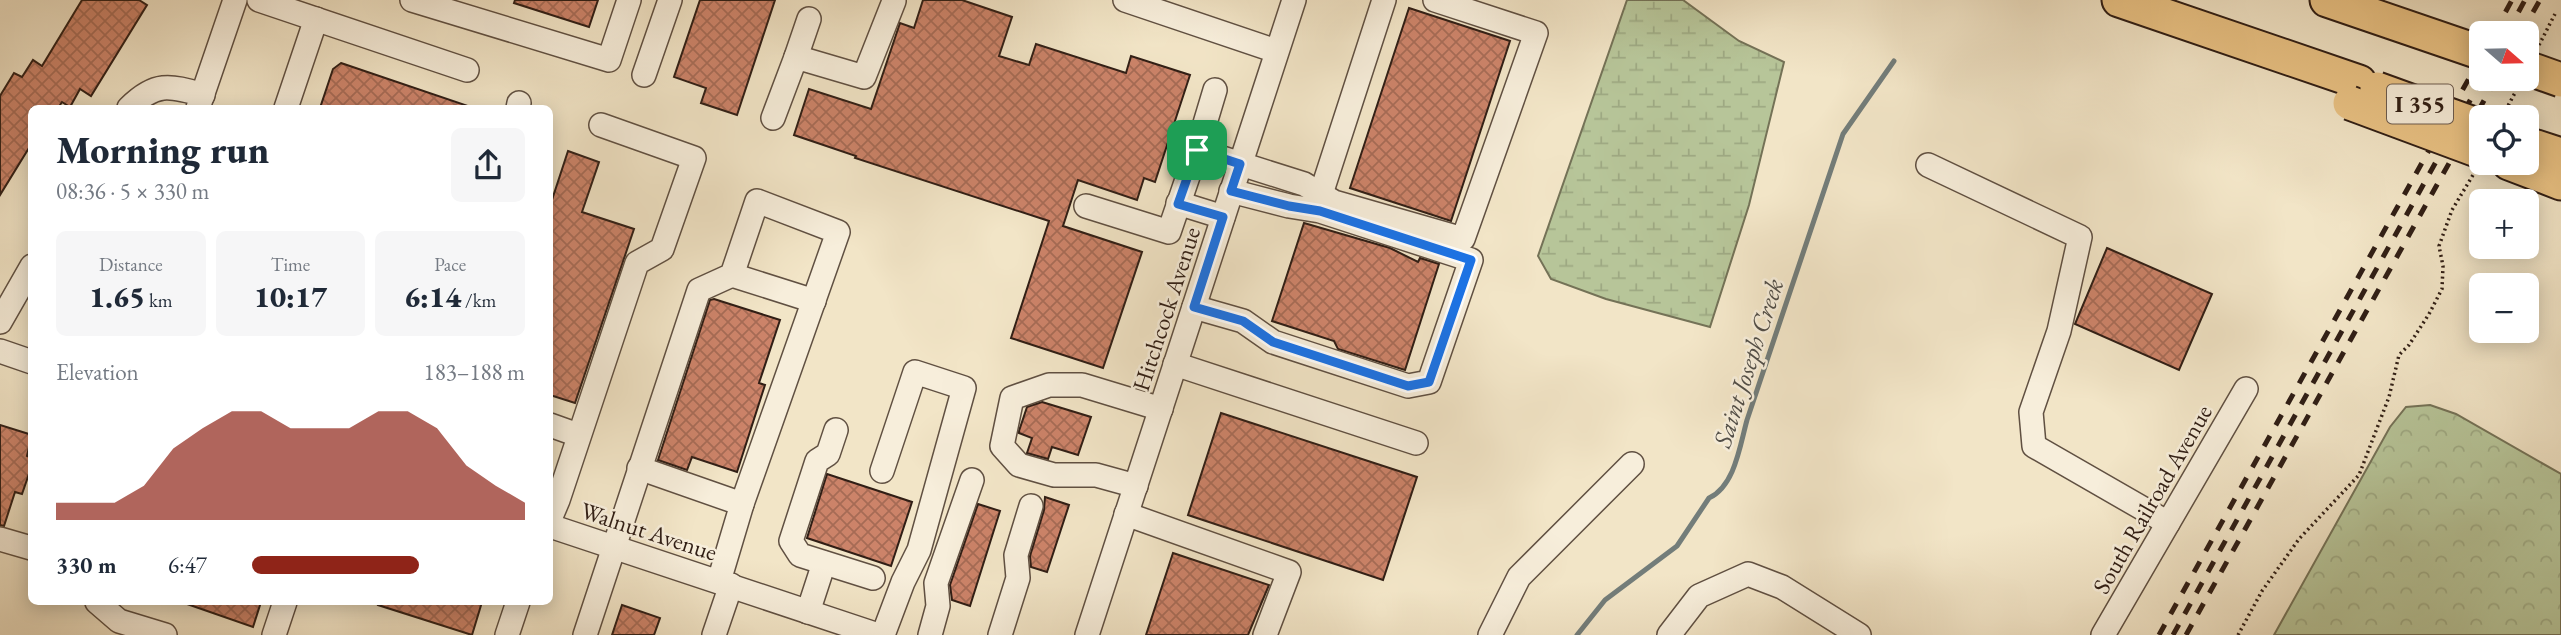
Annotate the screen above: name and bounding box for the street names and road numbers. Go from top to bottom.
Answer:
road number: I 355 [2387,85,2453,124]
street label: Hitchcock Avenue [1125,223,1207,395]
street label: South Railroad Avenue [2085,399,2219,599]
street label: Walnut Avenue [577,494,721,568]

